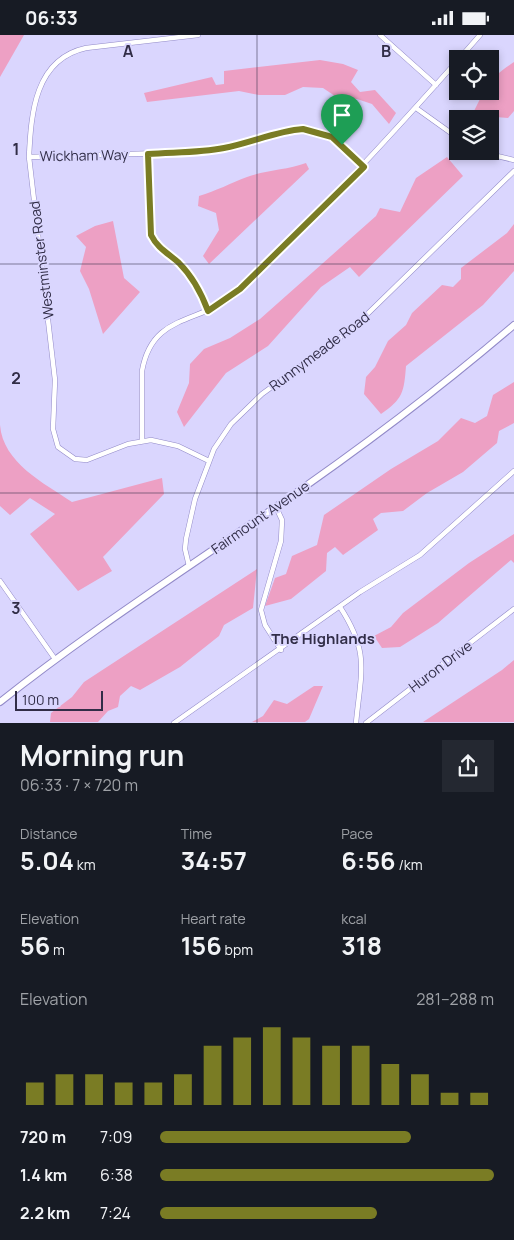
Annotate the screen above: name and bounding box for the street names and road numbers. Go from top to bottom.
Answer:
street label: Wickham Way [39,145,129,165]
street label: Westminster Road [24,200,58,320]
street label: Runnymeade Road [265,307,373,395]
street label: Fairmount Avenue [207,476,313,558]
street label: Huron Drive [404,636,476,696]

